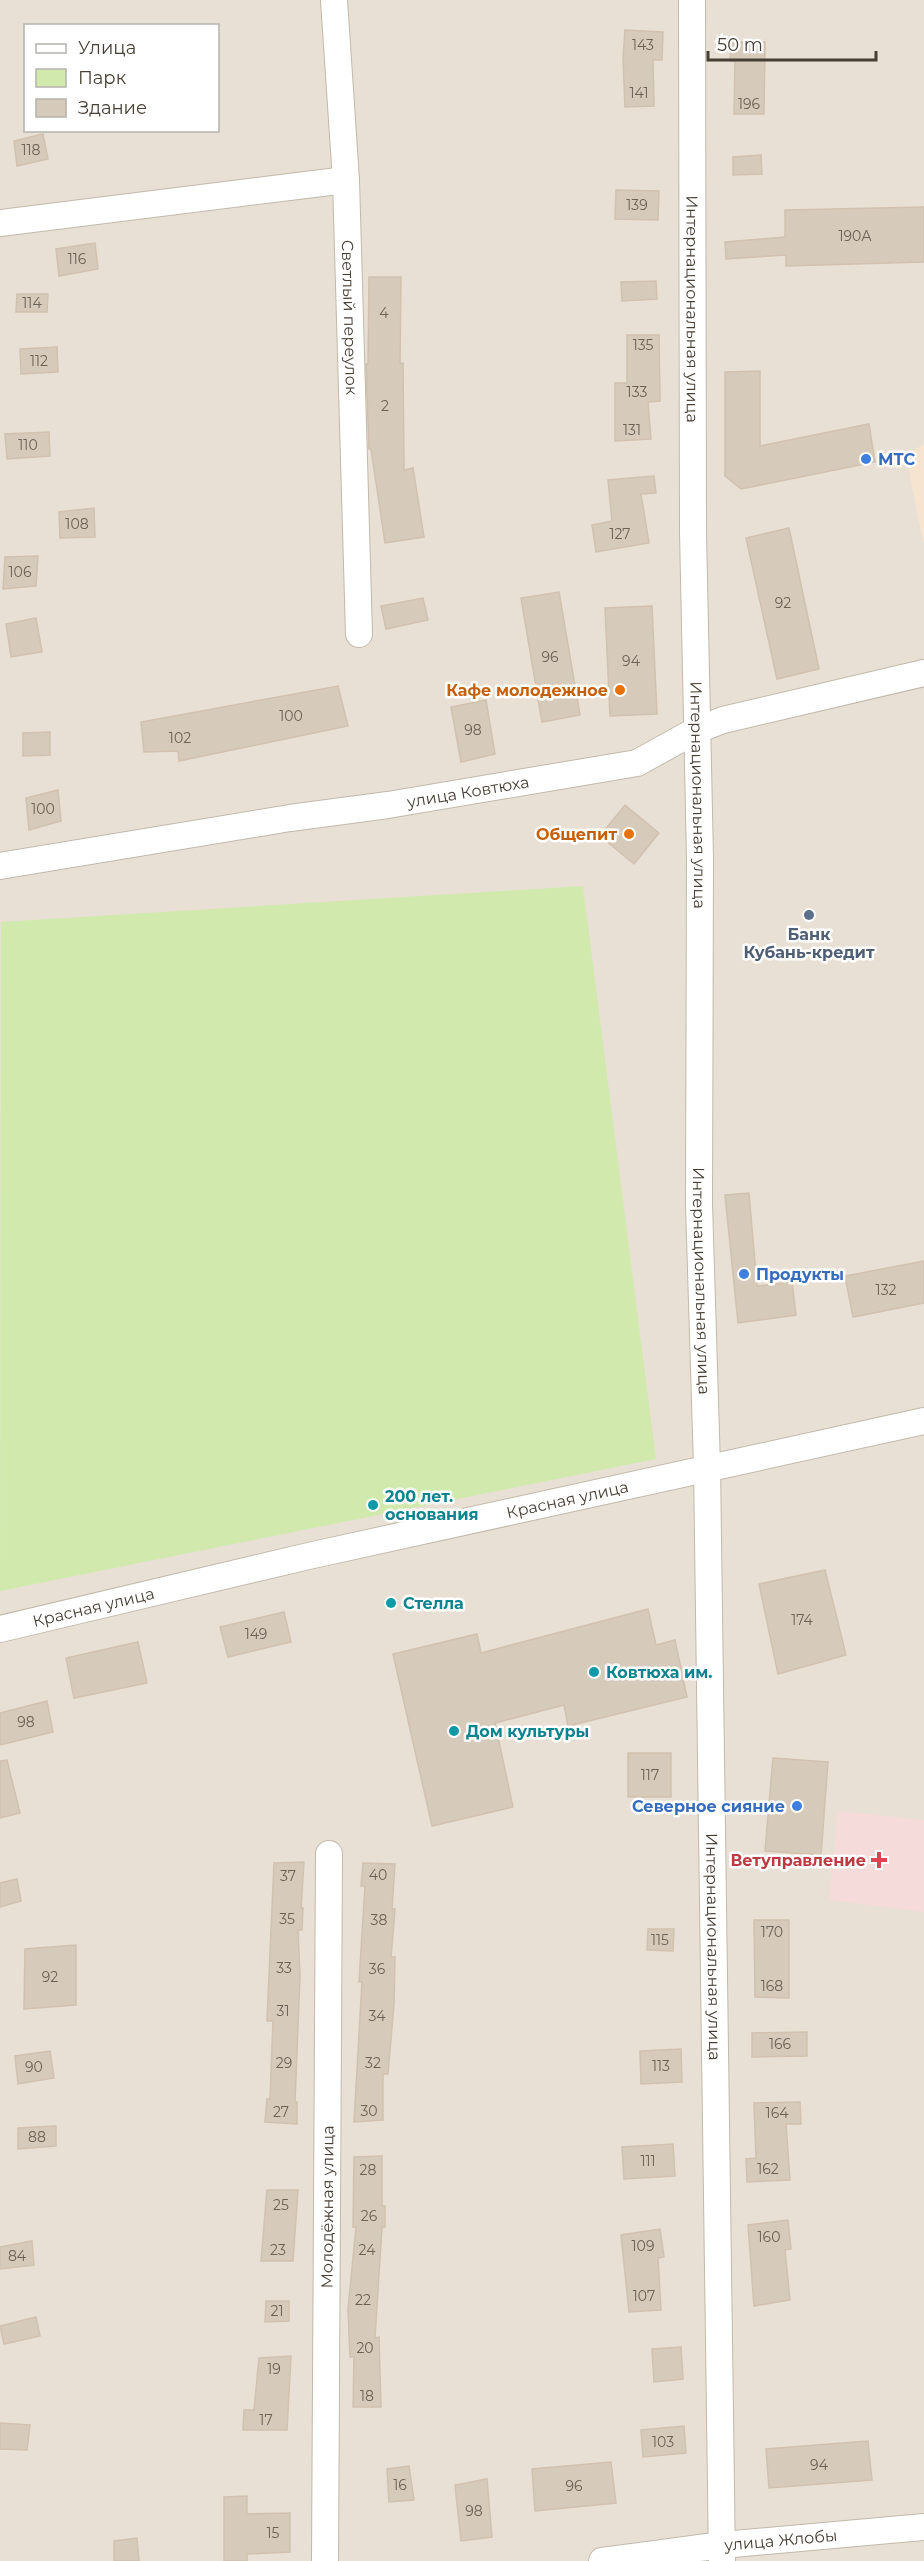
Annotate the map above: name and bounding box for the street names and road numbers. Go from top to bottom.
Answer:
street label: Интернациональная улица [683,195,702,423]
street label: Светлый переулок [338,240,362,396]
street label: Интернациональная улица [687,681,710,909]
street label: улица Ковтюха [405,772,531,811]
street label: Интернациональная улица [689,1167,714,1395]
street label: Красная улица [505,1477,630,1522]
street label: Красная улица [31,1583,156,1630]
street label: Интернациональная улица [703,1833,725,2061]
street label: Молодёжная улица [317,2125,337,2289]
street label: улица Жлобы [722,2525,838,2554]

